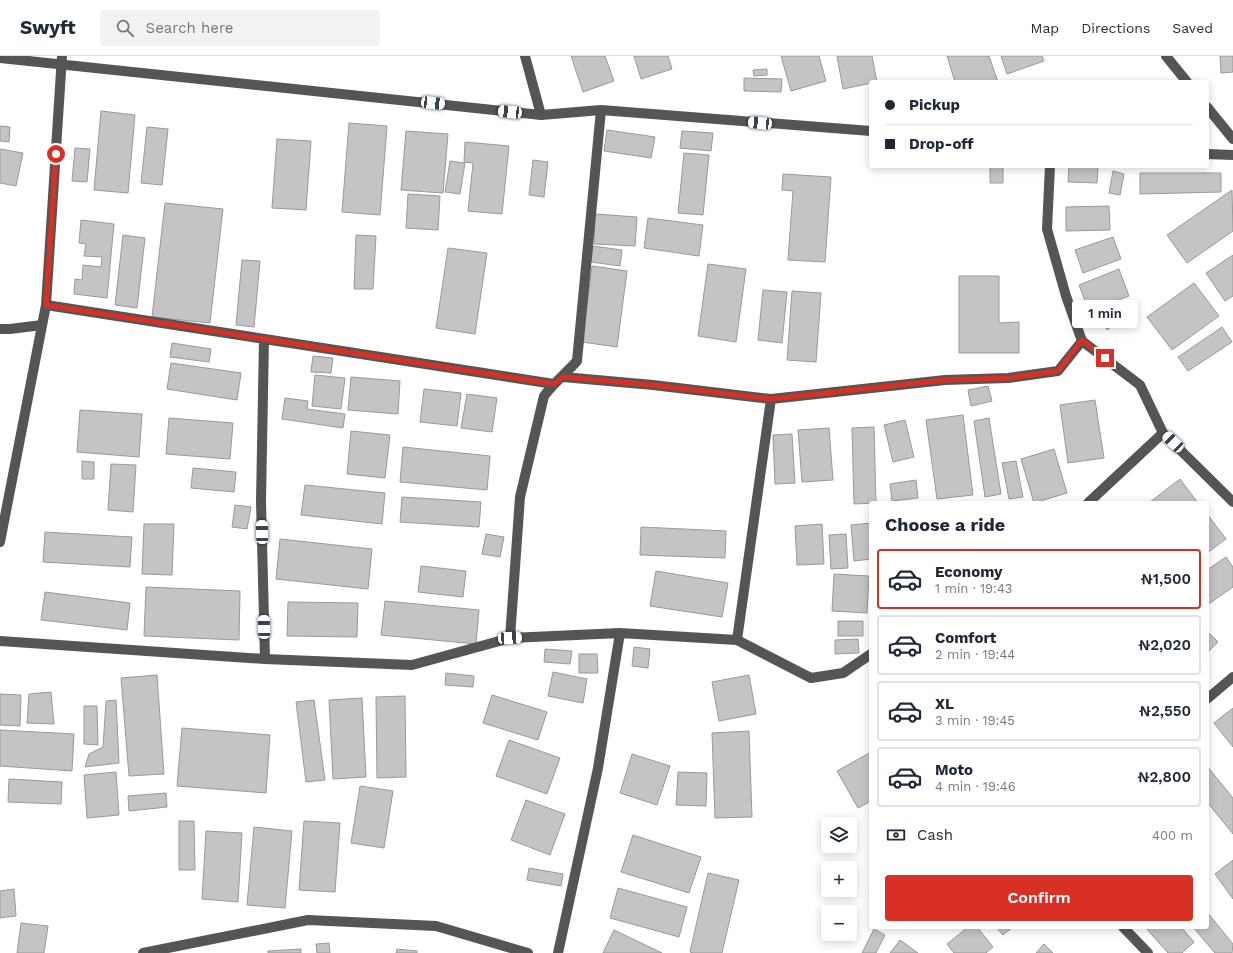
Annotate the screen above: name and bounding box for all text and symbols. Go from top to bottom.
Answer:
search box [100,10,380,46]
text: Swyft [20,16,76,39]
icon: search [114,17,136,39]
text: Search here [146,19,234,37]
text: Map [1031,20,1059,36]
text: Directions [1081,20,1150,36]
text: Saved [1172,20,1213,36]
car [420,96,446,110]
text: Pickup [909,96,960,114]
car [497,105,523,119]
car [748,116,772,130]
text: Drop-off [909,135,974,153]
route start [47,145,65,163]
callout: 1 min [1072,300,1138,328]
text: 1 min [1088,306,1122,321]
route end [1096,349,1114,367]
car [1160,429,1186,455]
text: Choose a ride [885,514,1005,535]
car [256,520,268,544]
icon: car [887,561,923,597]
text: Economy [935,563,1002,581]
text: ₦1,500 [1141,570,1191,588]
text: 1 min · 19:43 [935,581,1012,596]
car [258,615,270,639]
icon: car [887,627,923,663]
text: Comfort [935,629,996,647]
car [498,631,522,645]
text: ₦2,020 [1138,636,1191,654]
text: 2 min · 19:44 [935,647,1015,662]
icon: car [887,693,923,729]
text: XL [935,695,954,713]
text: ₦2,550 [1139,702,1191,720]
text: 3 min · 19:45 [935,713,1015,728]
icon: car [887,759,923,795]
text: Moto [935,761,973,779]
text: ₦2,800 [1138,768,1191,786]
text: 4 min · 19:46 [935,779,1016,794]
map controls [821,817,857,941]
button: layers [821,817,857,853]
icon: cash [885,824,907,846]
text: Cash [917,826,953,844]
text: 400 m [1152,828,1193,843]
button: + [821,861,857,897]
button: Confirm [885,875,1193,921]
button: − [821,905,857,941]

